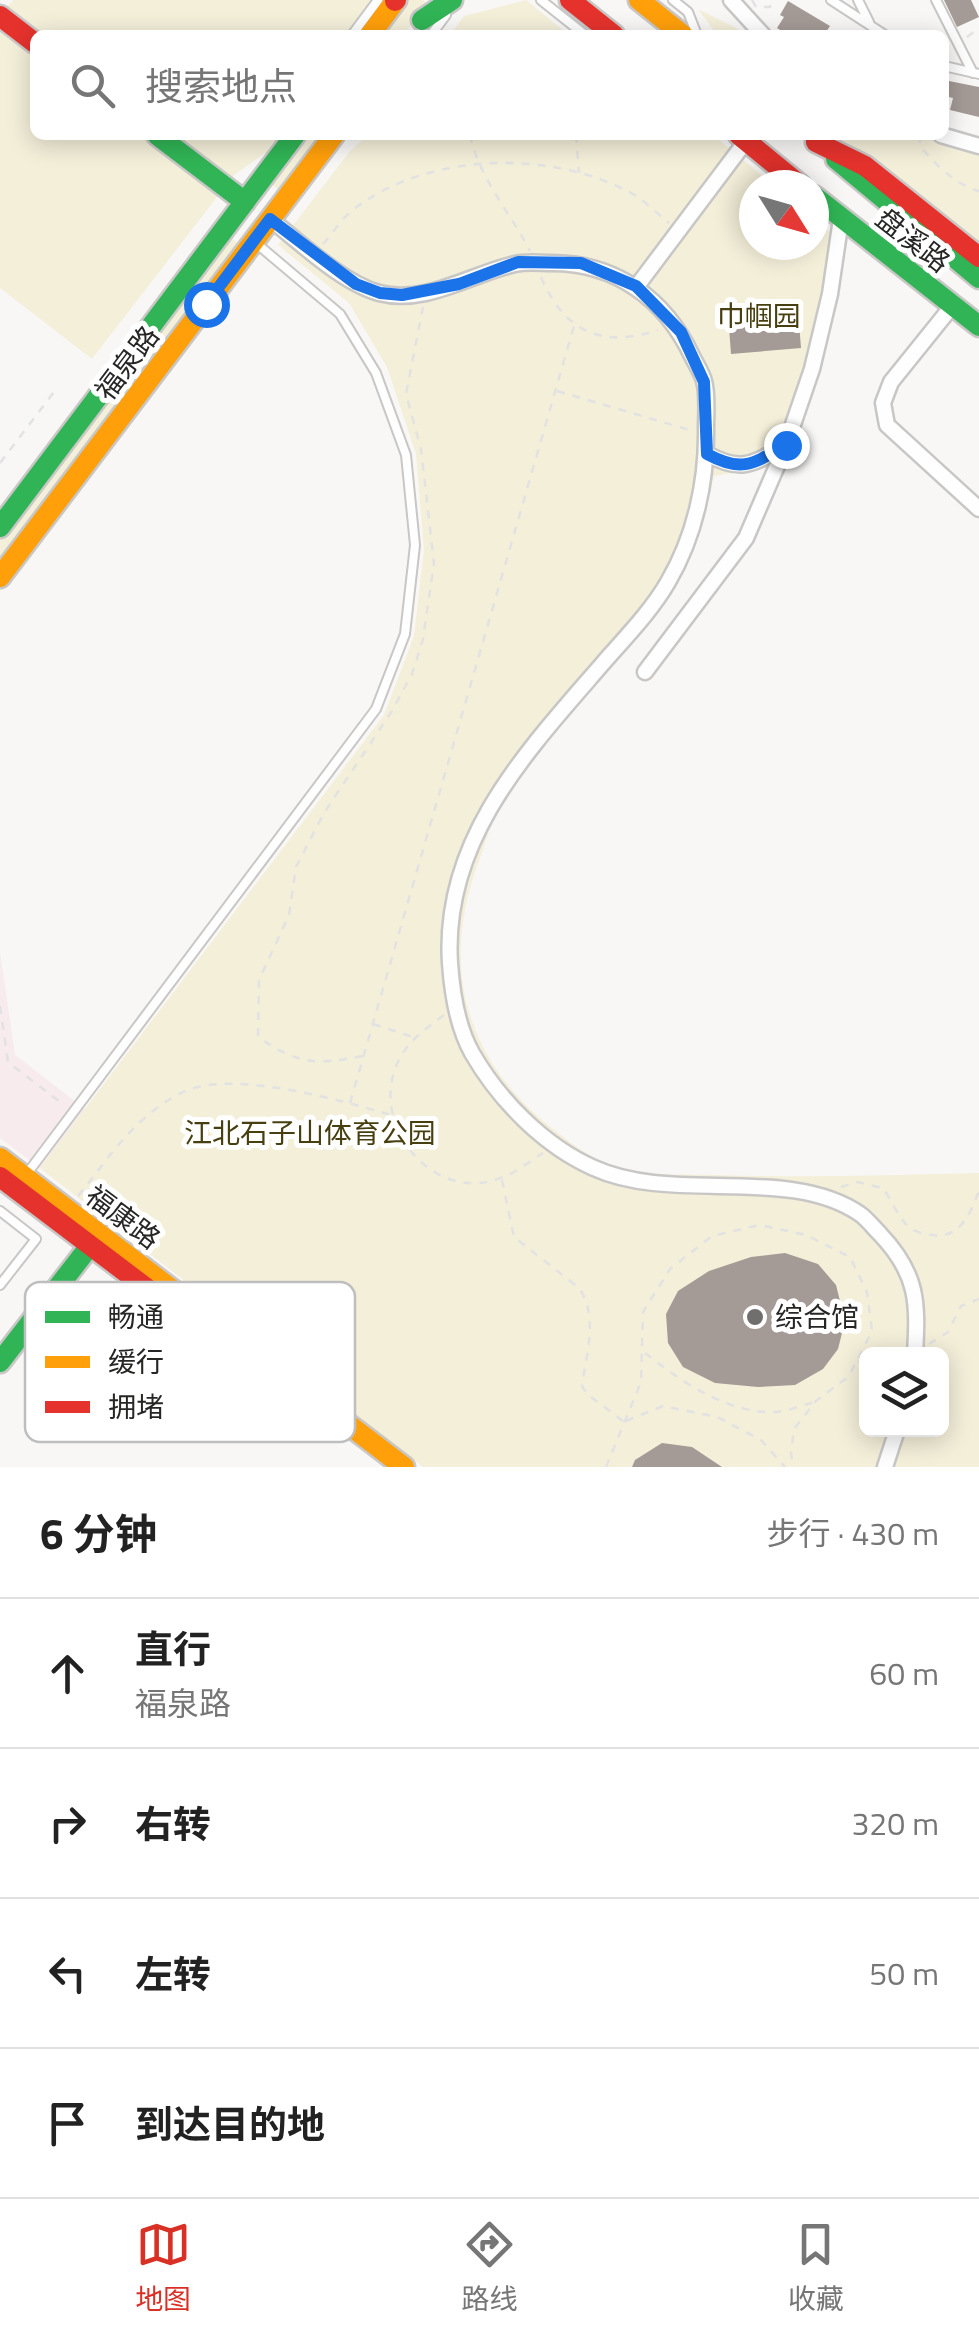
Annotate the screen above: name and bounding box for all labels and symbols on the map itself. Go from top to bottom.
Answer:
north arrow [739,170,829,260]
street label: 盘溪路 [867,197,960,282]
route start [184,282,230,328]
park label: 巾帼园 [717,294,801,337]
street label: 福泉路 [84,316,169,409]
route end [764,423,810,469]
park label: 江北石子山体育公园 [184,1111,436,1154]
street label: 福康路 [77,1174,170,1259]
legend [25,1282,355,1442]
text: 畅通 [108,1295,164,1338]
place label: 综合馆 [775,1295,859,1338]
marker: 综合馆 [744,1306,766,1328]
text: 缓行 [108,1340,164,1383]
text: 拥堵 [108,1385,164,1428]

